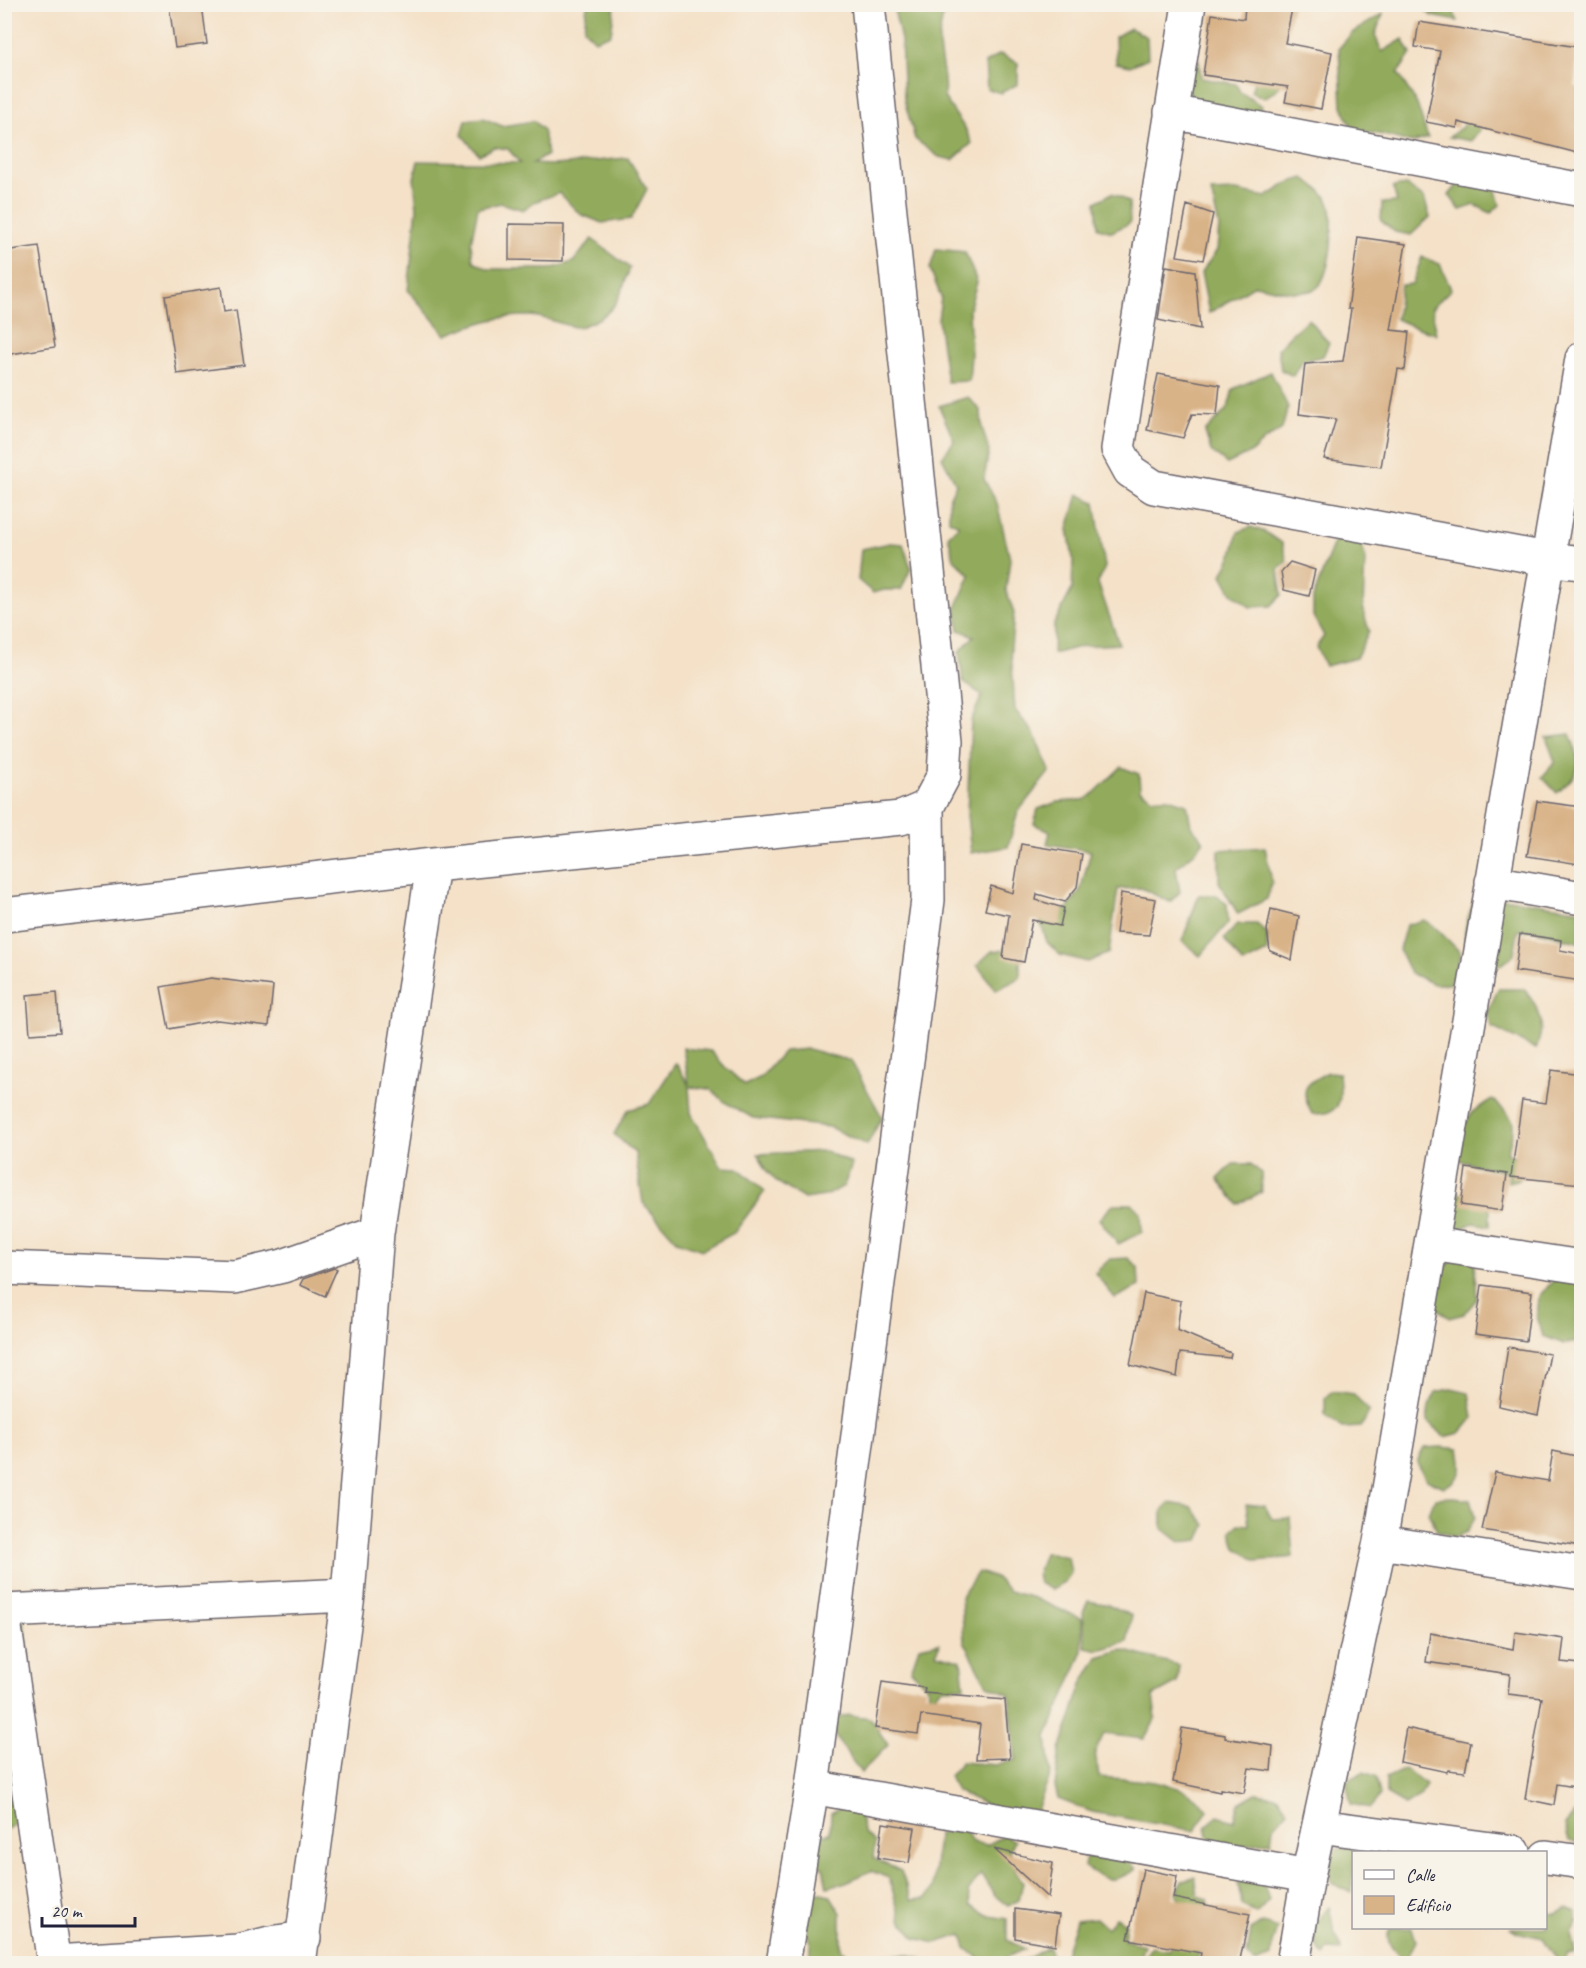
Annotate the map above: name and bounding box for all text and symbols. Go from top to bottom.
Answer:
legend [1352,1851,1547,1929]
text: Calle [1406,1864,1435,1886]
scale bar [42,1890,135,1928]
text: Edificio [1406,1894,1452,1916]
text: 20 m [51,1900,84,1922]

